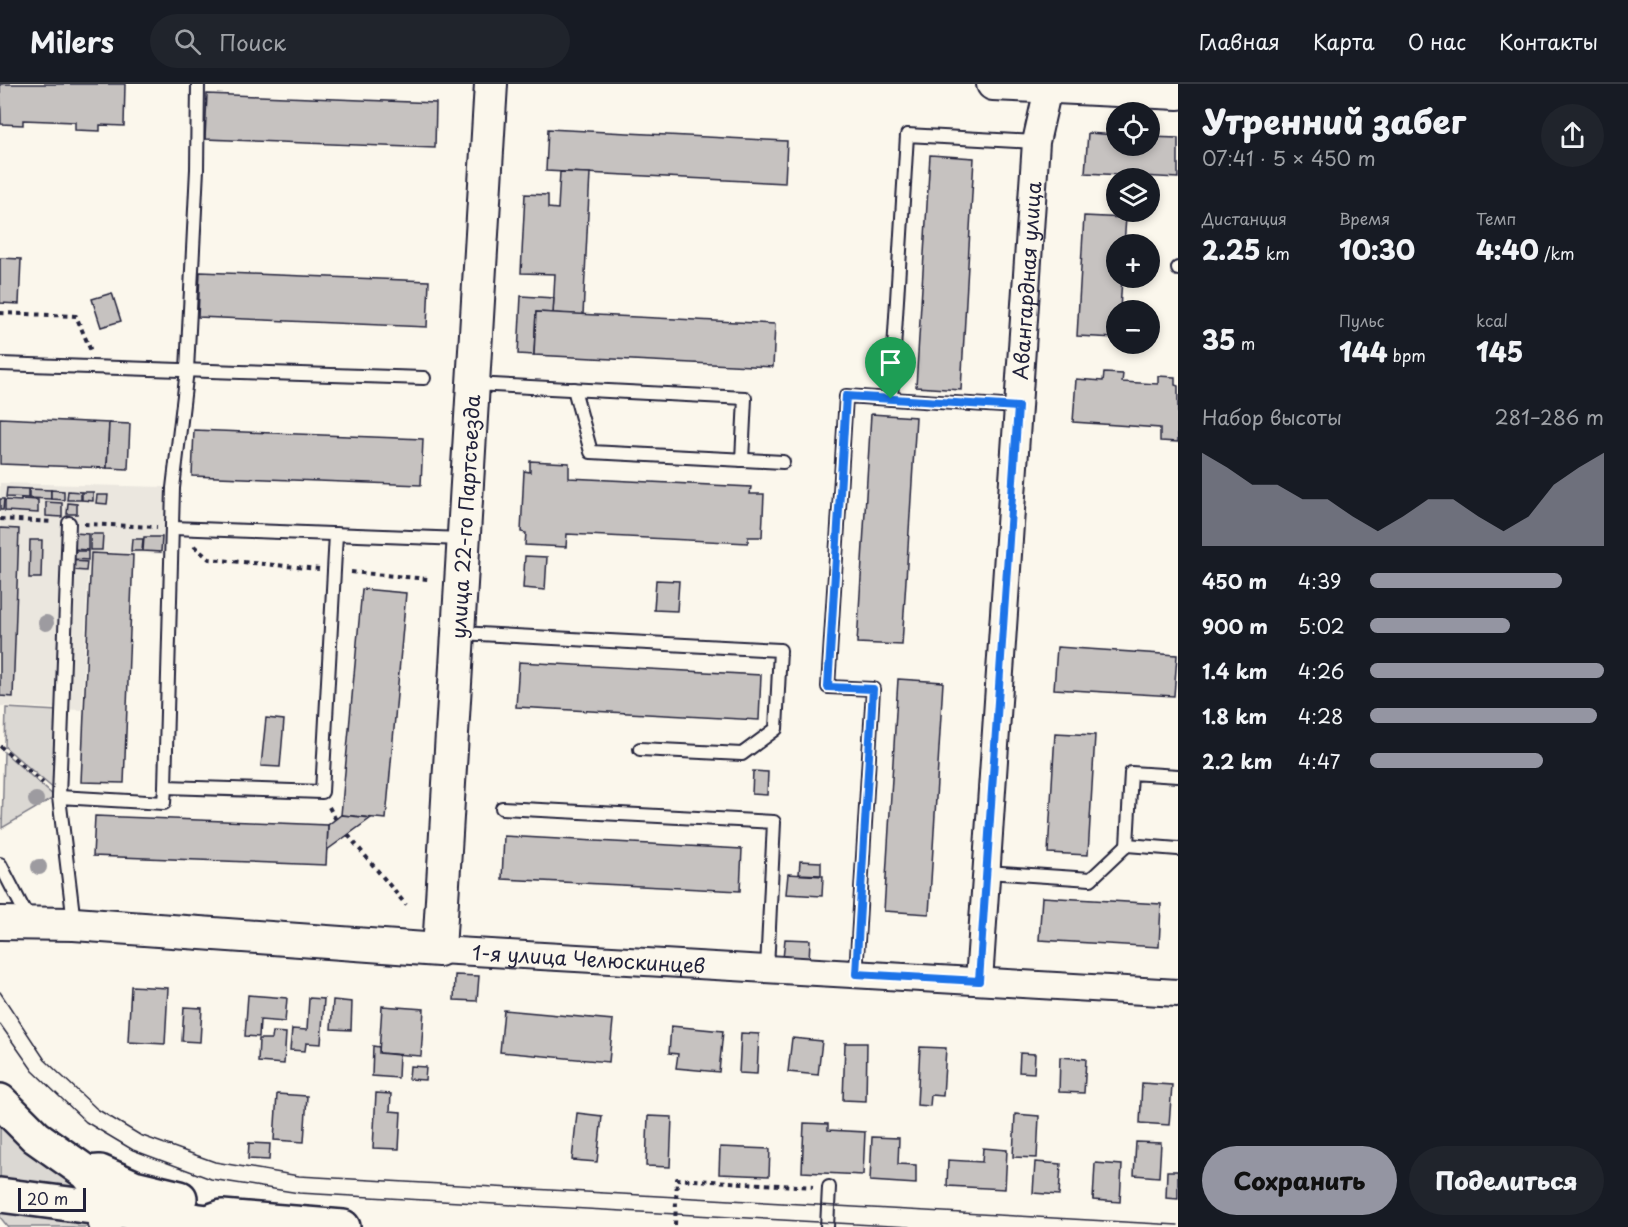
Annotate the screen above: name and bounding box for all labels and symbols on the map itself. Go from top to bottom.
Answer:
street label: Авангардная улица [1005,180,1048,381]
pin [865,337,916,399]
street label: улица 22-го Партсъезда [443,393,487,640]
street label: 1-я улица Челюскинцев [471,937,706,980]
scale bar [18,1185,86,1212]

